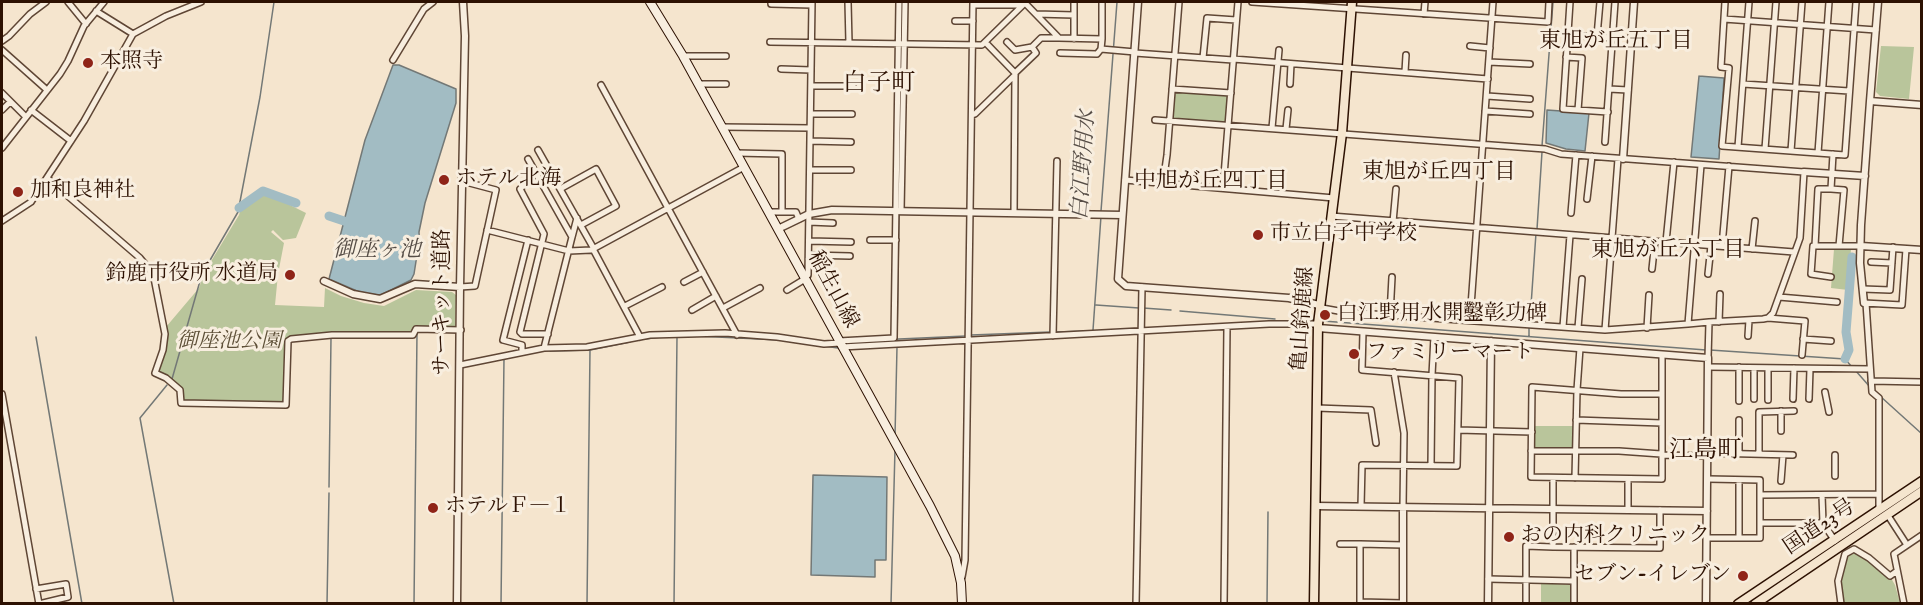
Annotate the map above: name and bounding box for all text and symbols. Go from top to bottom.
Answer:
district label: 東旭が丘五丁目 [1539,29,1693,55]
place label: 本照寺 [100,50,163,76]
marker: 本照寺 [81,56,95,70]
district label: 白子町 [843,71,915,99]
water label: 白江野用水 [1068,109,1102,221]
district label: 東旭が丘四丁目 [1362,160,1516,186]
place label: ホテル北海 [456,167,561,193]
district label: 中旭が丘四丁目 [1134,169,1288,195]
marker: ホテル北海 [437,173,451,187]
place label: 加和良神社 [30,179,135,205]
marker: 加和良神社 [11,185,25,199]
place label: 市立白子中学校 [1270,222,1417,248]
marker: 市立白子中学校 [1251,228,1265,242]
street label: サーキット道路 [431,229,457,375]
water label: 御座ヶ池 [333,238,421,264]
district label: 東旭が丘六丁目 [1591,238,1745,264]
street label: 稲生山線 [801,247,863,333]
place label: 鈴鹿市役所 水道局 [105,262,278,288]
street label: 亀山鈴鹿線 [1288,266,1320,372]
marker: 鈴鹿市役所 水道局 [283,268,297,282]
place label: 白江野用水開鑿彰功碑 [1337,302,1547,328]
marker: 白江野用水開鑿彰功碑 [1318,308,1332,322]
park label: 御座池公園 [177,330,281,356]
place label: ファミリーマート [1366,341,1534,367]
marker: ファミリーマート [1347,347,1361,361]
district label: 江島町 [1669,438,1741,466]
place label: ホテルＦ―１ [445,495,571,521]
street label: 国道23号 [1780,495,1860,561]
marker: ホテルＦ―１ [426,501,440,515]
place label: おの内科クリニック [1521,524,1710,550]
marker: おの内科クリニック [1502,530,1516,544]
place label: セブン-イレブン [1574,563,1731,589]
marker: セブン-イレブン [1736,569,1750,583]

